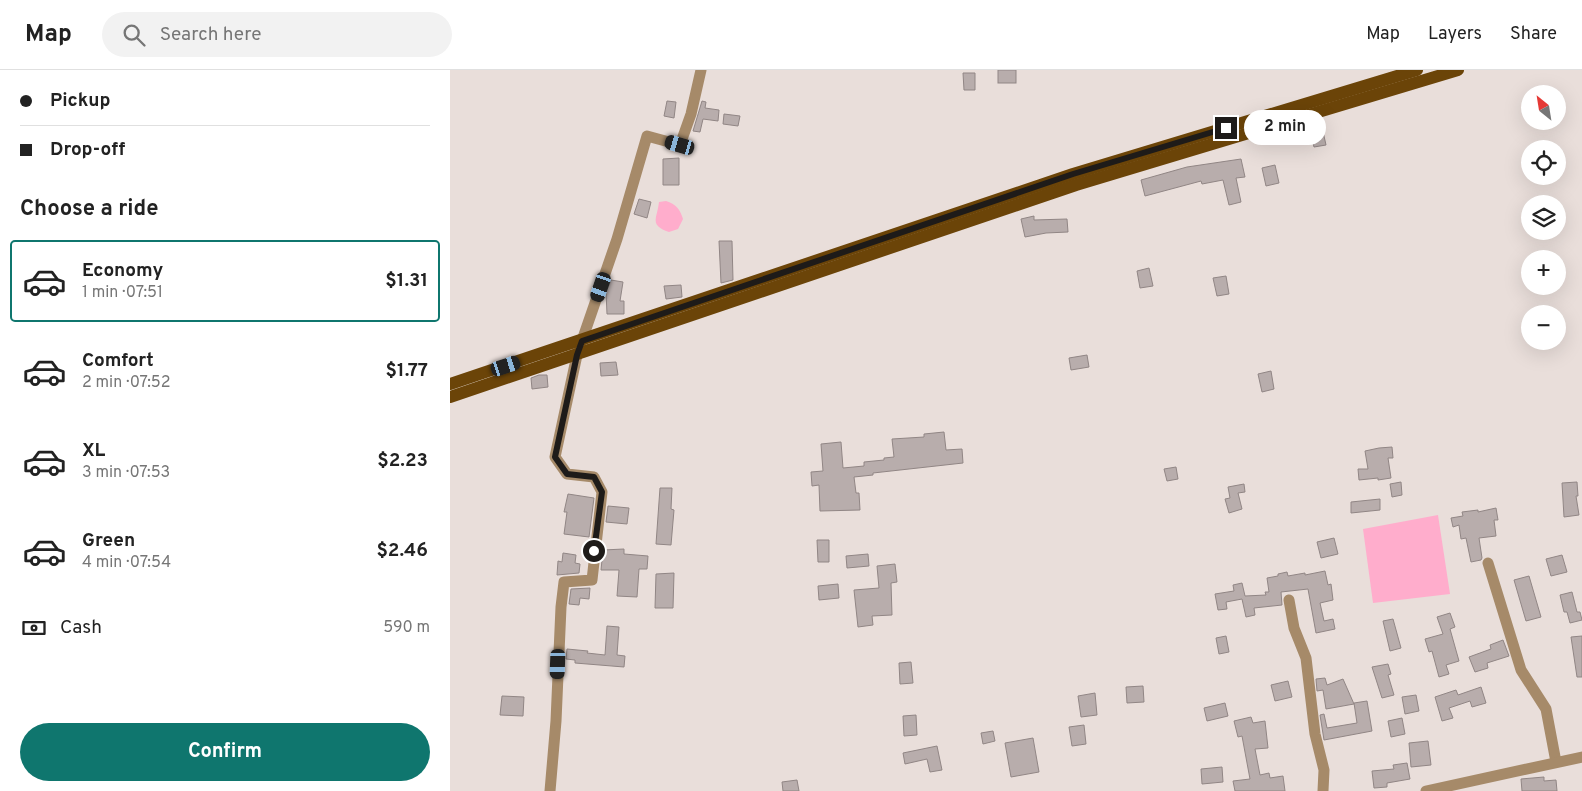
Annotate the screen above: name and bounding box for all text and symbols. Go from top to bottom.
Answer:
search box [102,12,452,57]
text: Map [25,20,72,50]
icon: search [120,21,148,49]
text: Search here [160,23,261,47]
text: Map [1366,23,1400,46]
text: Layers [1428,23,1482,46]
text: Share [1510,23,1557,46]
north arrow [1521,85,1566,130]
map controls [1521,85,1566,350]
text: Pickup [50,89,110,113]
callout: 2 min [1244,110,1326,146]
route end [1215,117,1237,139]
text: 2 min [1264,117,1306,137]
car [663,134,696,156]
text: Drop-off [50,138,125,162]
button: locate [1521,140,1566,185]
button: layers [1521,195,1566,240]
text: Choose a ride [20,196,158,223]
button: + [1521,250,1566,295]
icon: car [22,259,67,304]
text: Economy [82,259,163,283]
text: $1.31 [385,269,428,293]
car [589,270,612,304]
text: 1 min · 07:51 [82,283,163,303]
button: − [1521,305,1566,350]
icon: car [22,349,67,394]
text: Comfort [82,349,154,373]
car [489,354,522,378]
text: $1.77 [385,359,428,383]
text: 2 min · 07:52 [82,373,170,393]
icon: car [22,439,67,484]
text: XL [82,439,105,463]
text: $2.23 [377,449,428,473]
text: 3 min · 07:53 [82,463,170,483]
icon: car [22,529,67,574]
text: Green [82,529,135,553]
text: $2.46 [376,539,428,563]
route start [583,540,605,562]
text: 4 min · 07:54 [82,553,171,573]
icon: cash [20,614,48,642]
text: Cash [60,616,102,640]
text: 590 m [383,618,430,638]
car [549,649,566,679]
button: Confirm [20,723,430,781]

